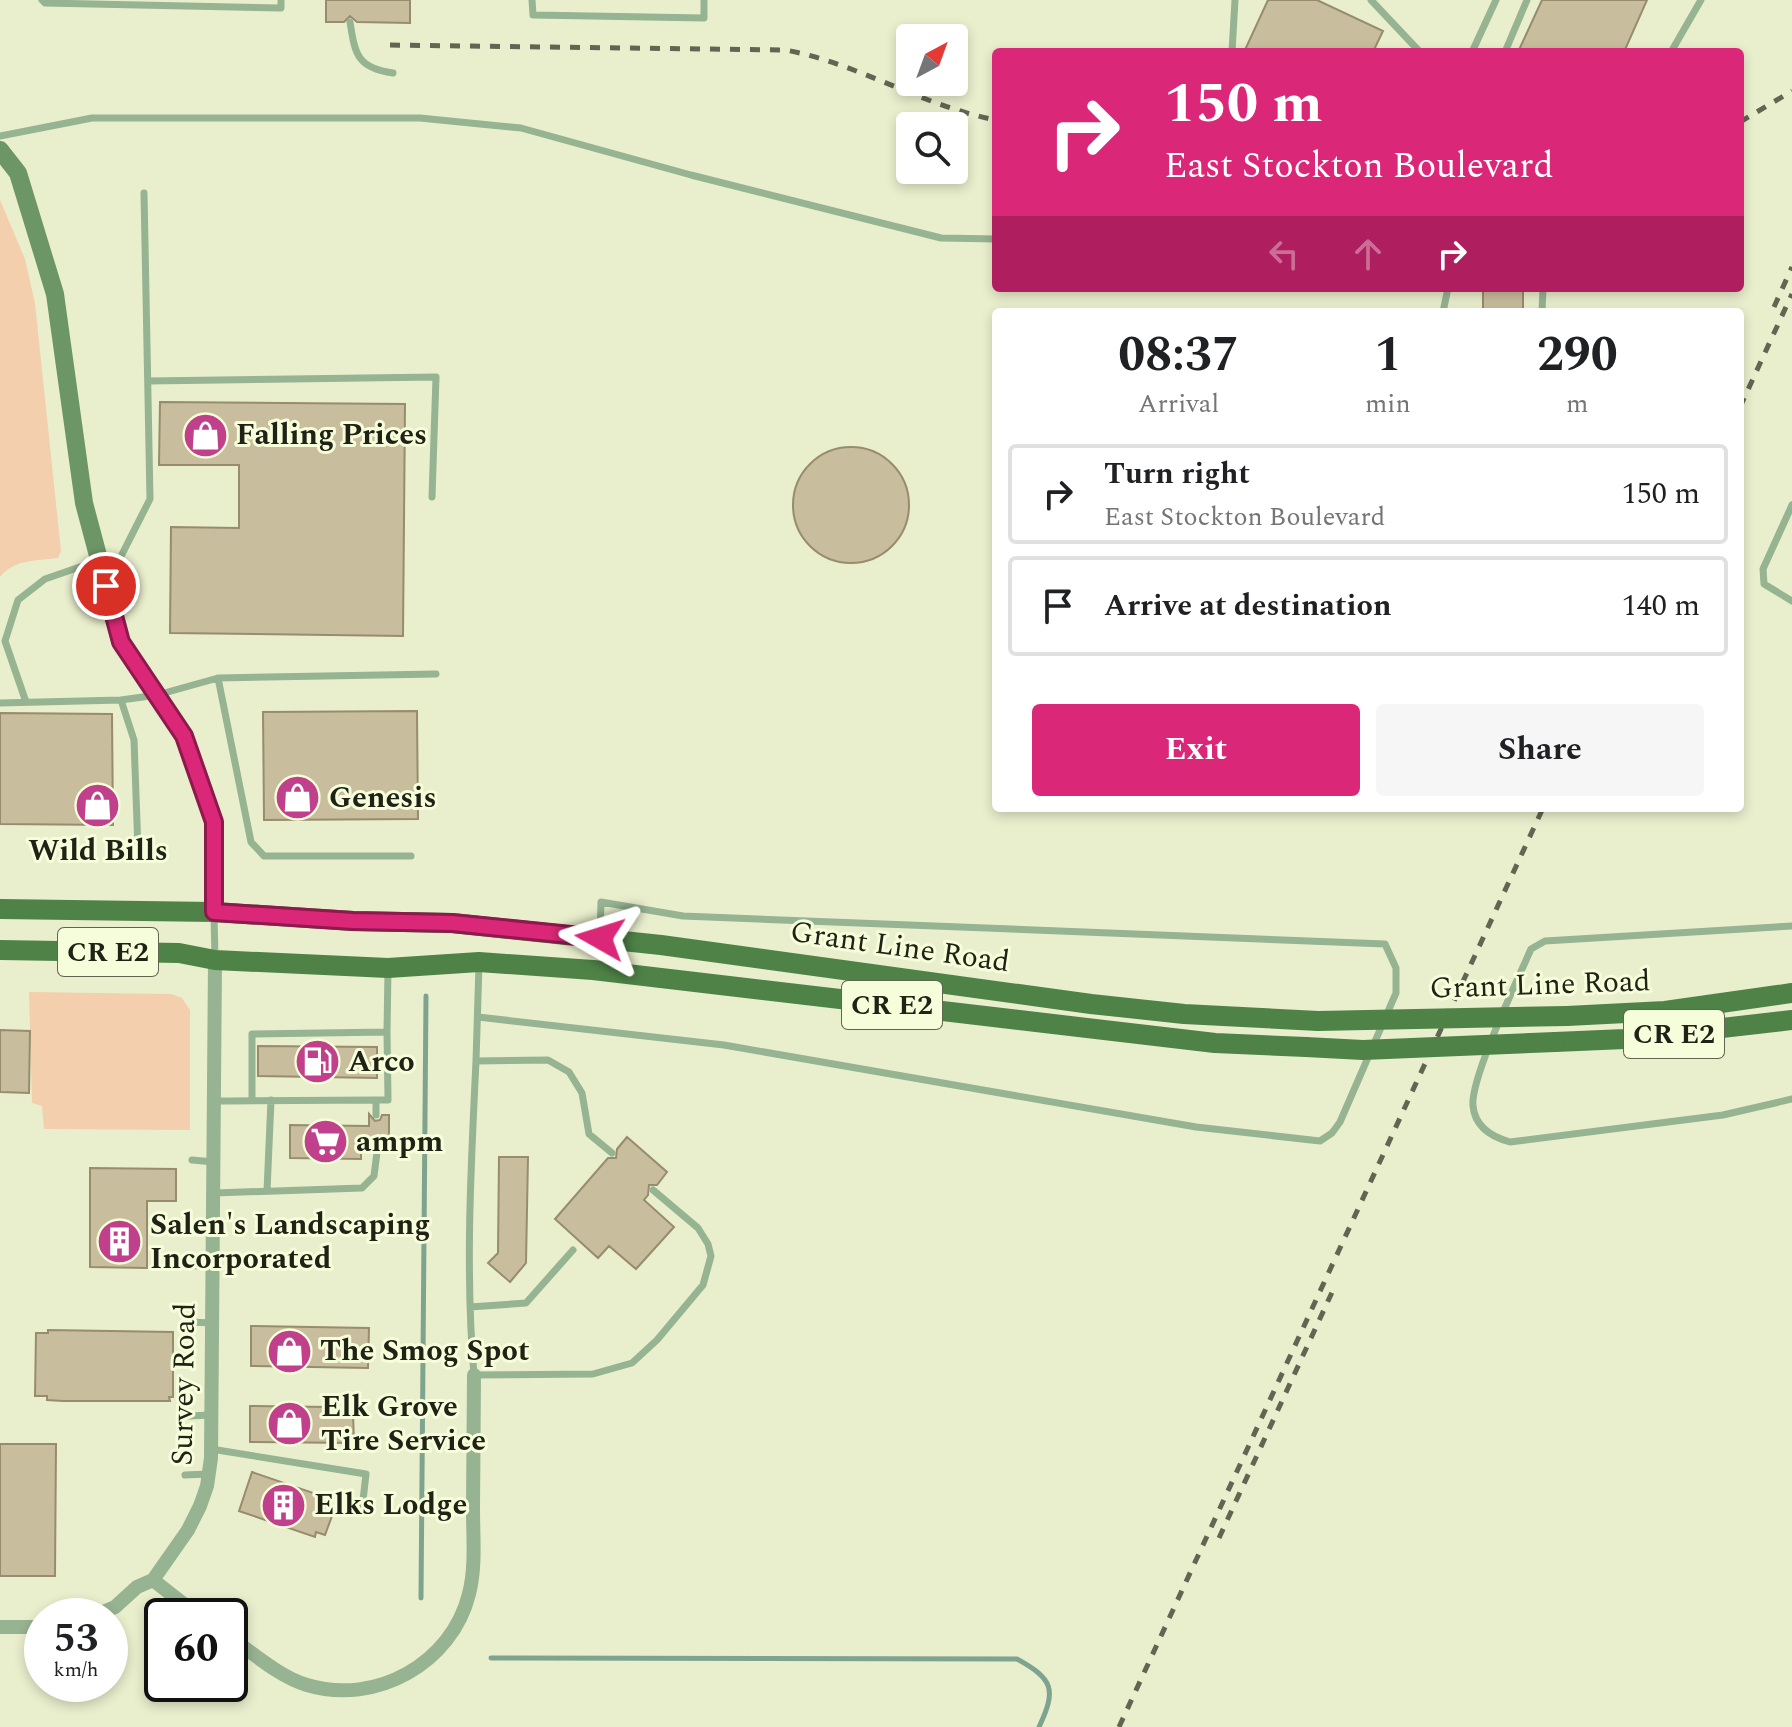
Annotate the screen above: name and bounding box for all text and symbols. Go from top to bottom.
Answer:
north arrow [896,24,968,96]
map controls [896,24,968,184]
text: 150 m [1164,62,1323,147]
icon: right [1032,80,1136,184]
button: search [896,112,968,184]
text: East Stockton Boulevard [1164,139,1554,194]
icon: left [1262,232,1306,276]
icon: ahead [1346,232,1390,276]
icon: right [1430,232,1474,276]
text: 08:37 [1118,319,1239,392]
text: 1 [1374,319,1401,392]
text: 290 [1537,319,1618,392]
text: Arrival [1138,384,1219,424]
text: min [1365,384,1411,424]
text: m [1566,384,1588,424]
shop icon: Falling Prices [181,411,229,459]
place label: Falling Prices [236,412,427,458]
text: Turn right [1104,451,1250,497]
text: 150 m [1622,471,1700,517]
icon: right [1036,472,1080,516]
text: East Stockton Boulevard [1104,497,1385,537]
pin [72,552,140,620]
icon: arrive [84,564,128,608]
text: Arrive at destination [1104,583,1391,629]
text: 140 m [1622,583,1700,629]
icon: arrive [1036,584,1080,628]
button: Exit [1032,704,1360,796]
button: Share [1376,704,1704,796]
shop icon: Genesis [274,774,322,822]
place label: Genesis [329,775,437,821]
shop icon: Wild Bills [74,781,122,829]
place label: Wild Bills [28,828,168,874]
position arrow [558,896,642,980]
street label: Grant Line Road [787,909,1013,985]
road number: CR E2 [58,928,158,976]
street label: Grant Line Road [1429,958,1651,1012]
road number: CR E2 [842,981,942,1029]
road number: CR E2 [1624,1010,1724,1058]
fuel station icon: Arco [293,1038,341,1086]
place label: Arco [348,1039,415,1085]
supermarket icon: ampm [301,1118,349,1166]
place label: ampm [356,1119,443,1165]
place label: Salen's Landscaping Incorporated [150,1202,431,1282]
building icon: Salen's Landscaping Incorporated [95,1218,143,1266]
street label: Survey Road [160,1302,208,1466]
shop icon: The Smog Spot [265,1327,313,1375]
place label: The Smog Spot [320,1328,530,1374]
place label: Elk Grove Tire Service [321,1384,486,1464]
shop icon: Elk Grove Tire Service [266,1400,314,1448]
building icon: Elks Lodge [259,1481,307,1529]
place label: Elks Lodge [314,1482,467,1528]
speed limit sign: 60 [144,1598,248,1702]
text: 53 [54,1609,98,1670]
text: km/h [54,1655,99,1685]

